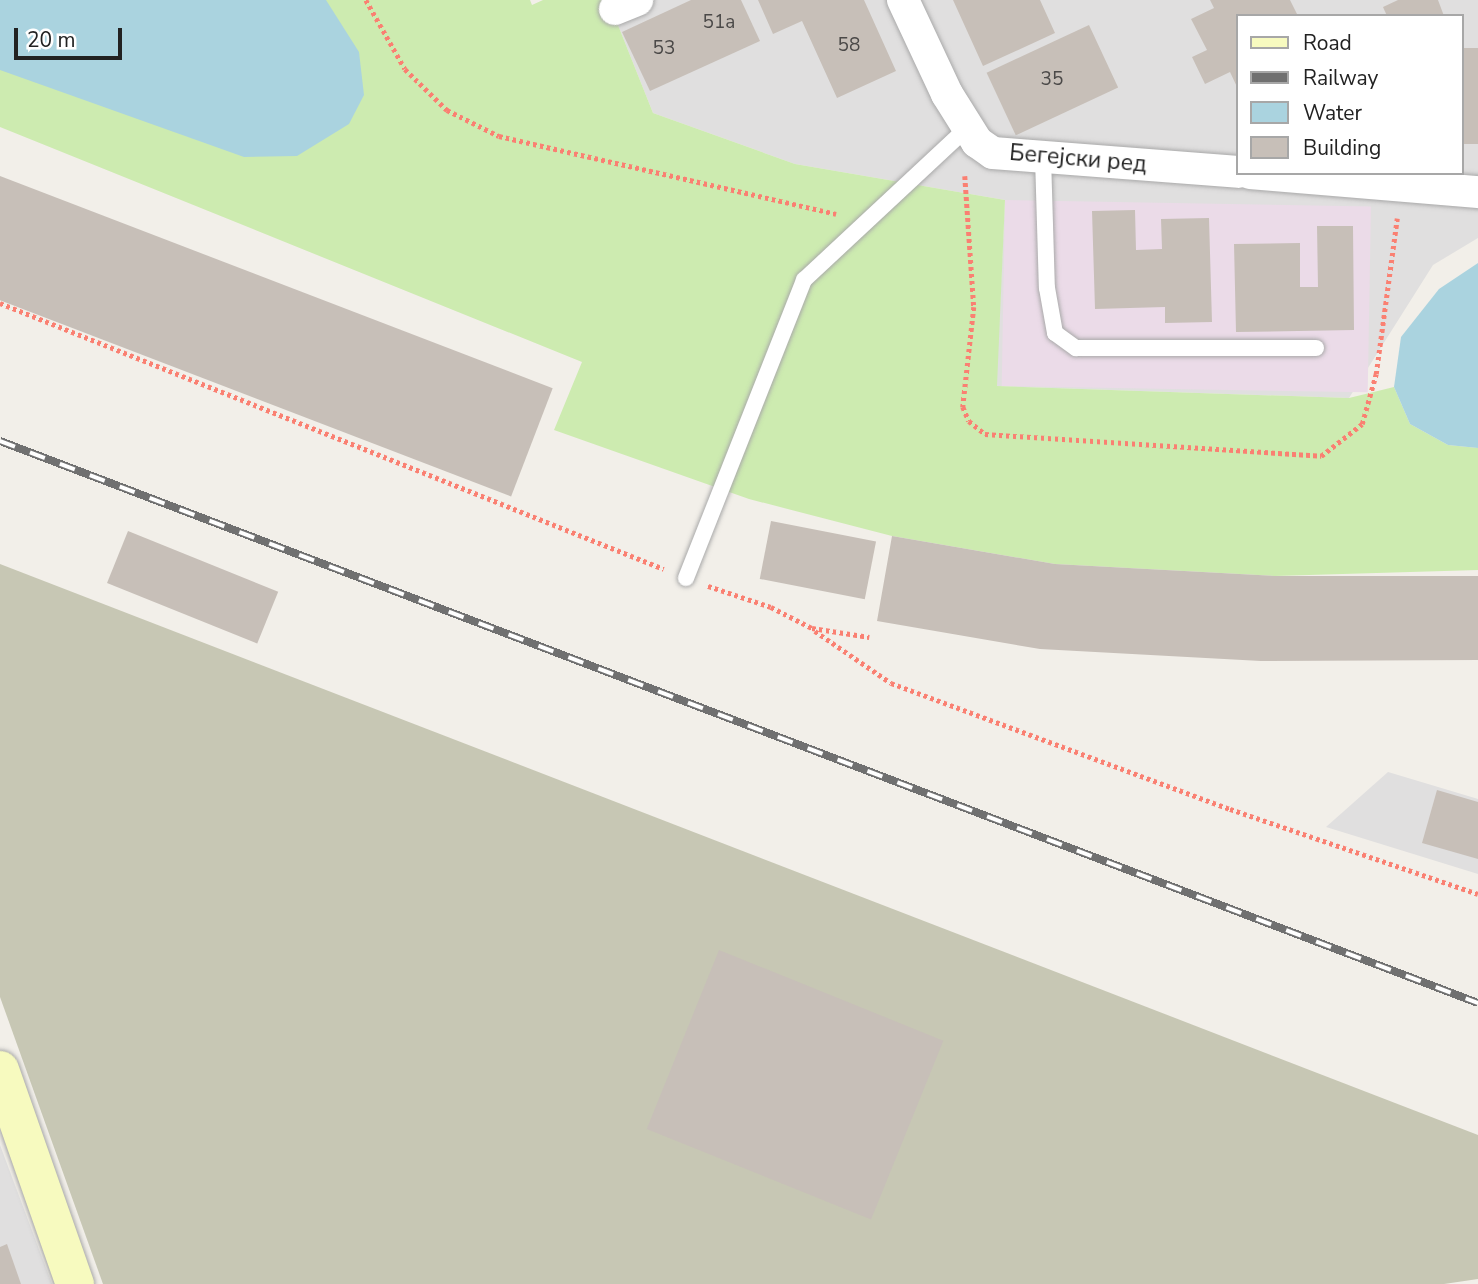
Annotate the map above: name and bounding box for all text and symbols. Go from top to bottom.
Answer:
house number: 51a [703,12,735,34]
scale bar [18,14,126,58]
legend [1236,14,1464,175]
text: 20 m [27,26,76,54]
text: Road [1303,29,1352,57]
house number: 58 [838,35,860,57]
house number: 53 [653,38,675,60]
text: Railway [1303,64,1378,92]
house number: 35 [1041,69,1063,91]
text: Water [1303,99,1362,127]
text: Building [1303,134,1381,162]
street label: Бегејски ред [1008,139,1148,179]

